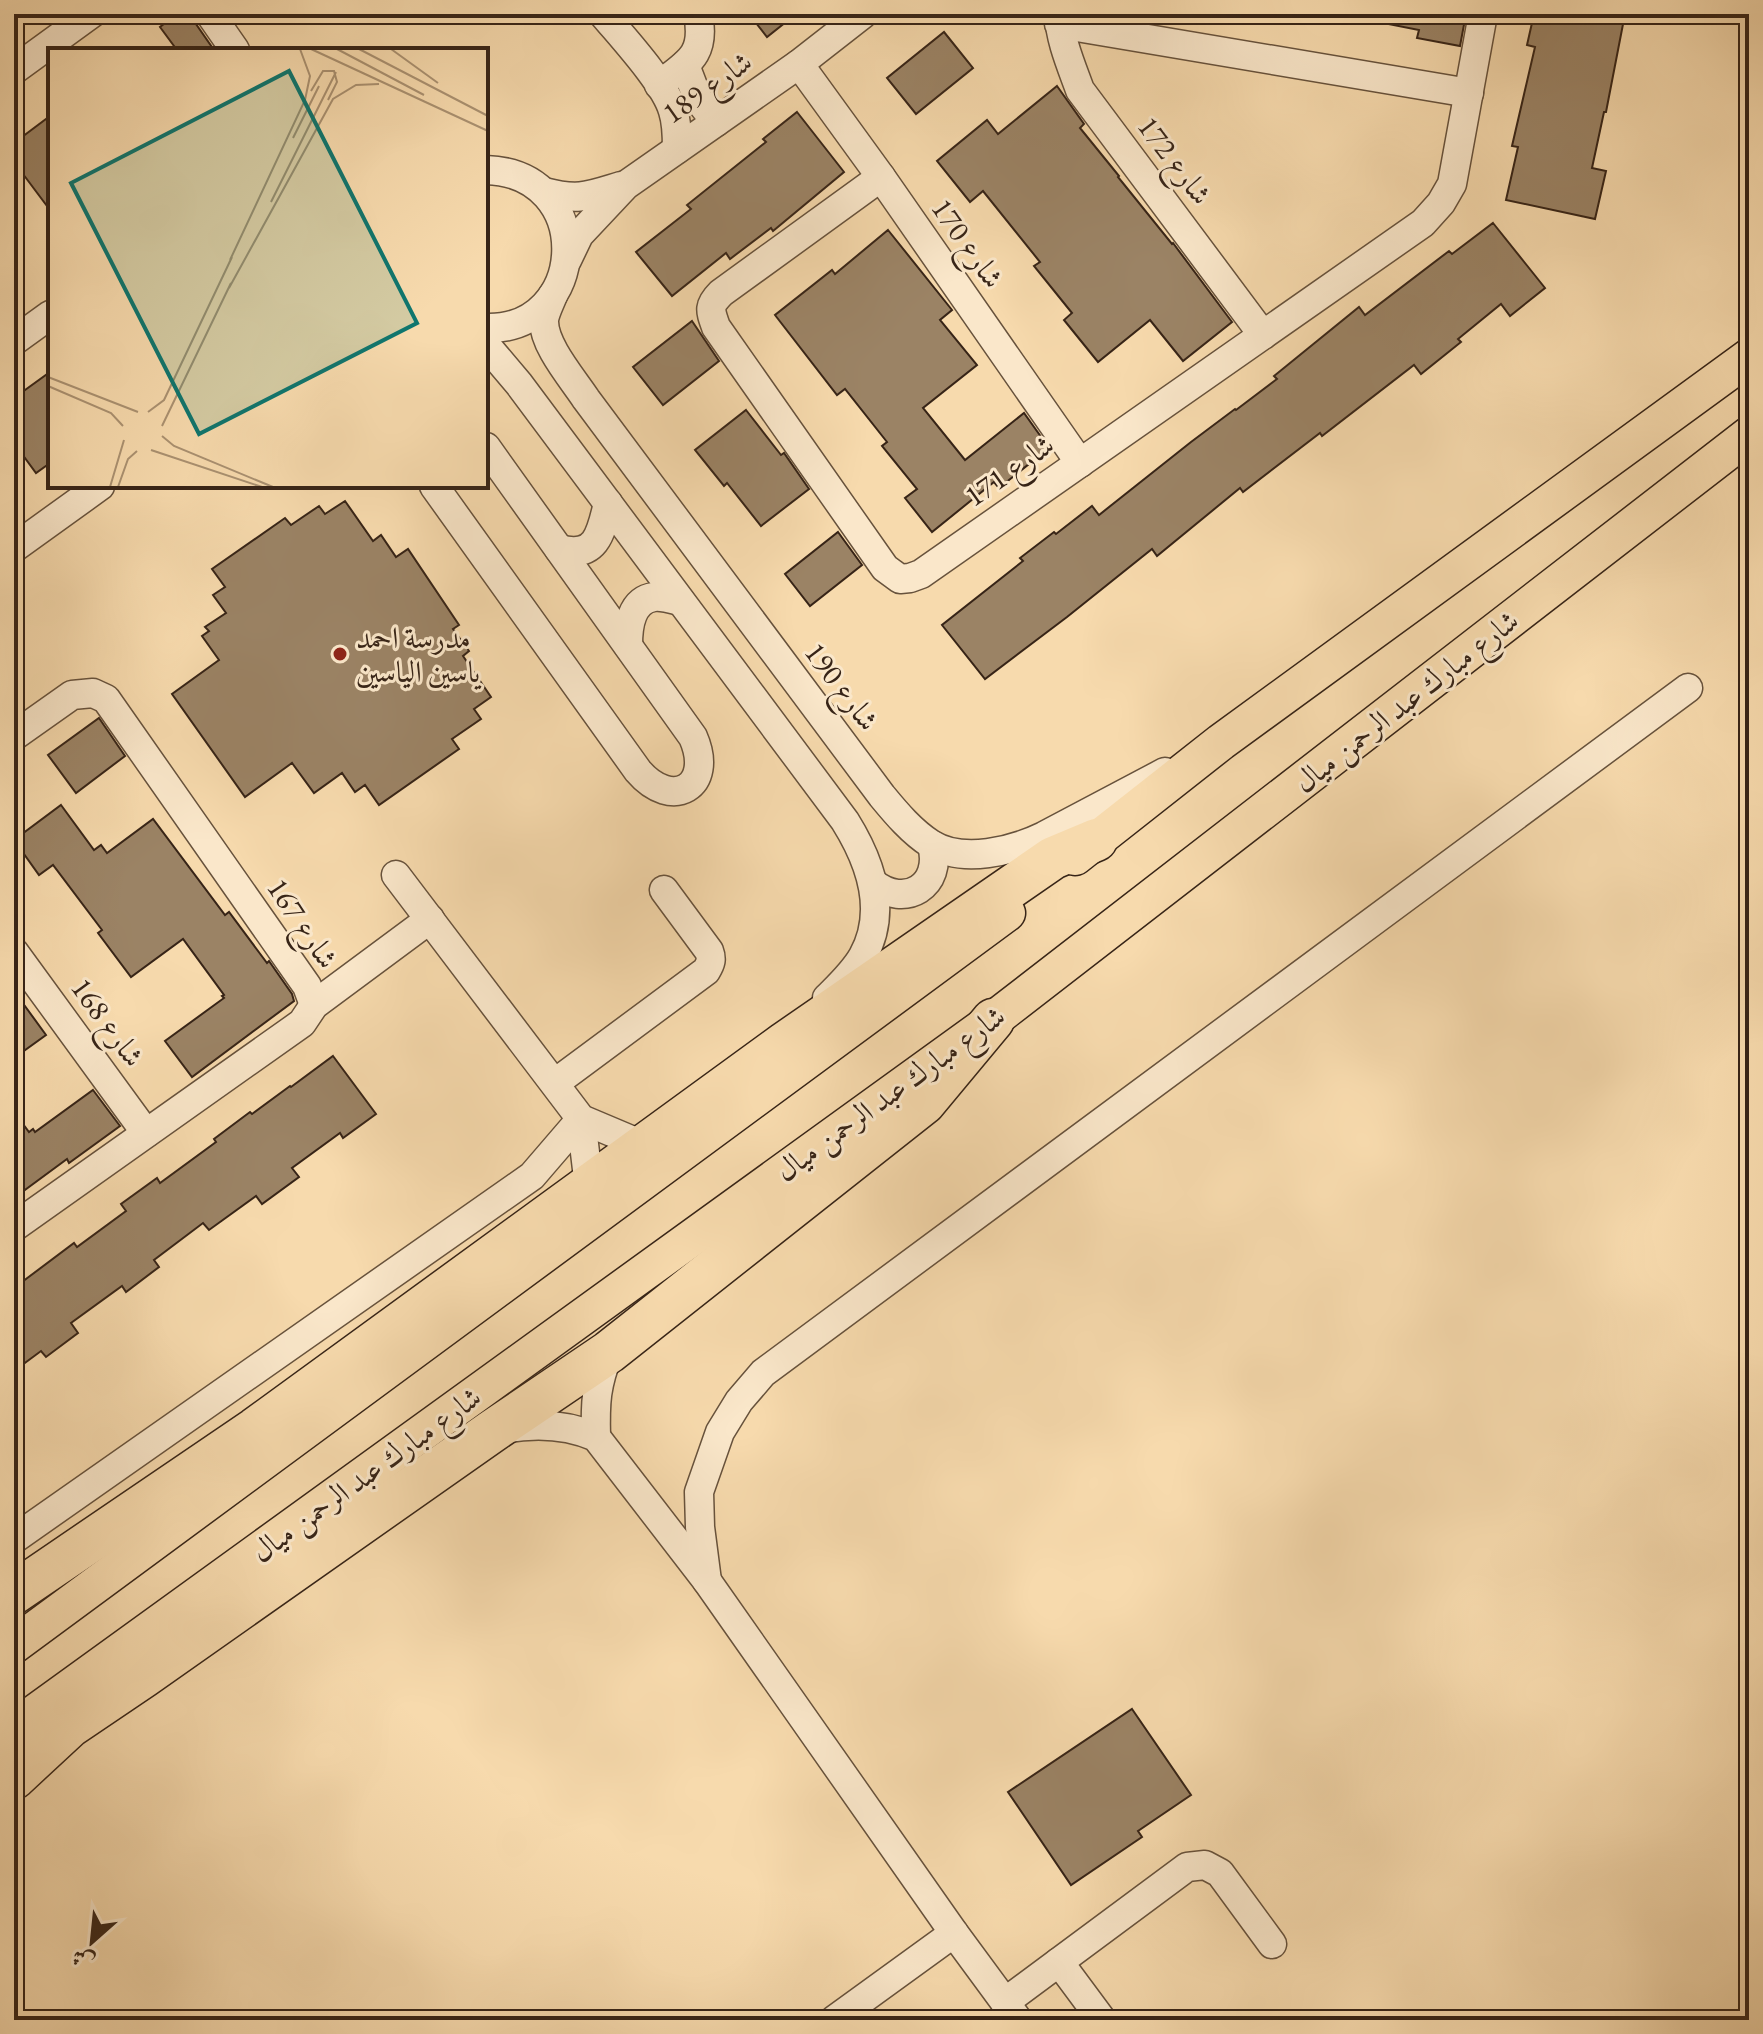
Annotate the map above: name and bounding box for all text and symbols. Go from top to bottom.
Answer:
street label: شارع 189 [654,42,763,137]
inset map [48,48,488,488]
street label: شارع 172 [1124,108,1221,216]
street label: شارع 170 [918,190,1013,299]
street label: شارع 171 [956,425,1065,520]
street label: شارع مبارك عبد الرحمن ميال [1285,601,1530,806]
place label: مدرسة احمد ياسين الياسين [356,618,481,691]
street label: شارع 190 [791,634,888,742]
marker: مدرسة احمد ياسين الياسين [331,645,349,663]
street label: شارع 167 [254,870,347,979]
street label: شارع 168 [58,970,154,1078]
street label: شارع مبارك عبد الرحمن ميال [767,996,1016,1195]
street label: شارع مبارك عبد الرحمن ميال [243,1377,492,1576]
north arrow [52,1902,132,1982]
text: ش [67,1942,99,1977]

